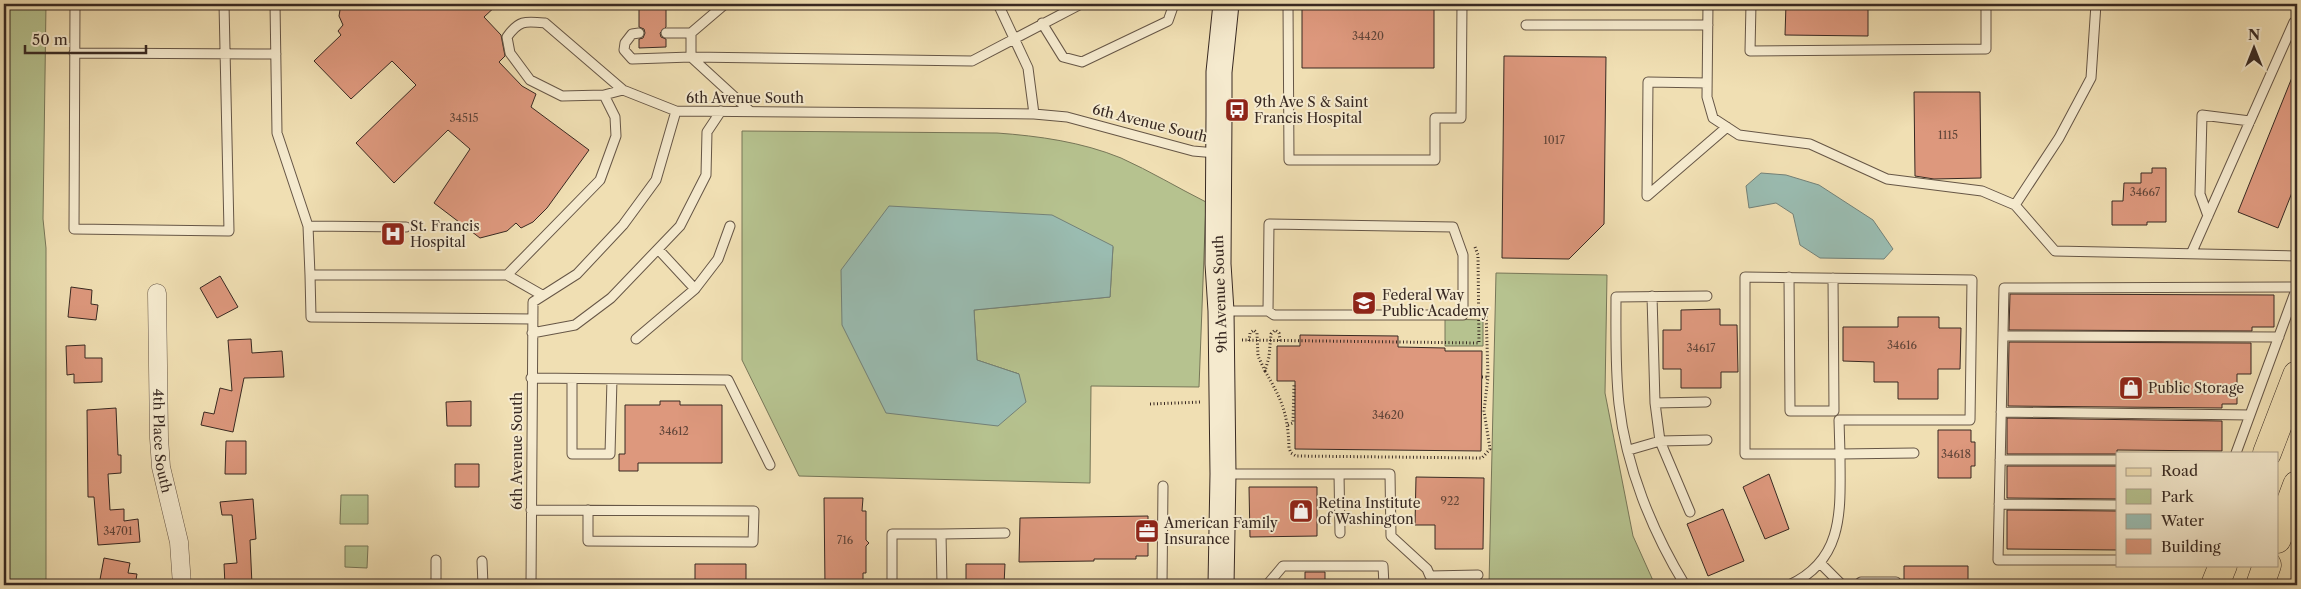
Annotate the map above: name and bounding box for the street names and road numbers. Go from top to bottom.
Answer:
street label: 6th Avenue South [686,89,804,107]
street label: 6th Avenue South [1091,100,1210,146]
street label: 9th Avenue South [1209,235,1231,353]
street label: 4th Place South [149,389,176,495]
street label: 6th Avenue South [508,392,526,510]

